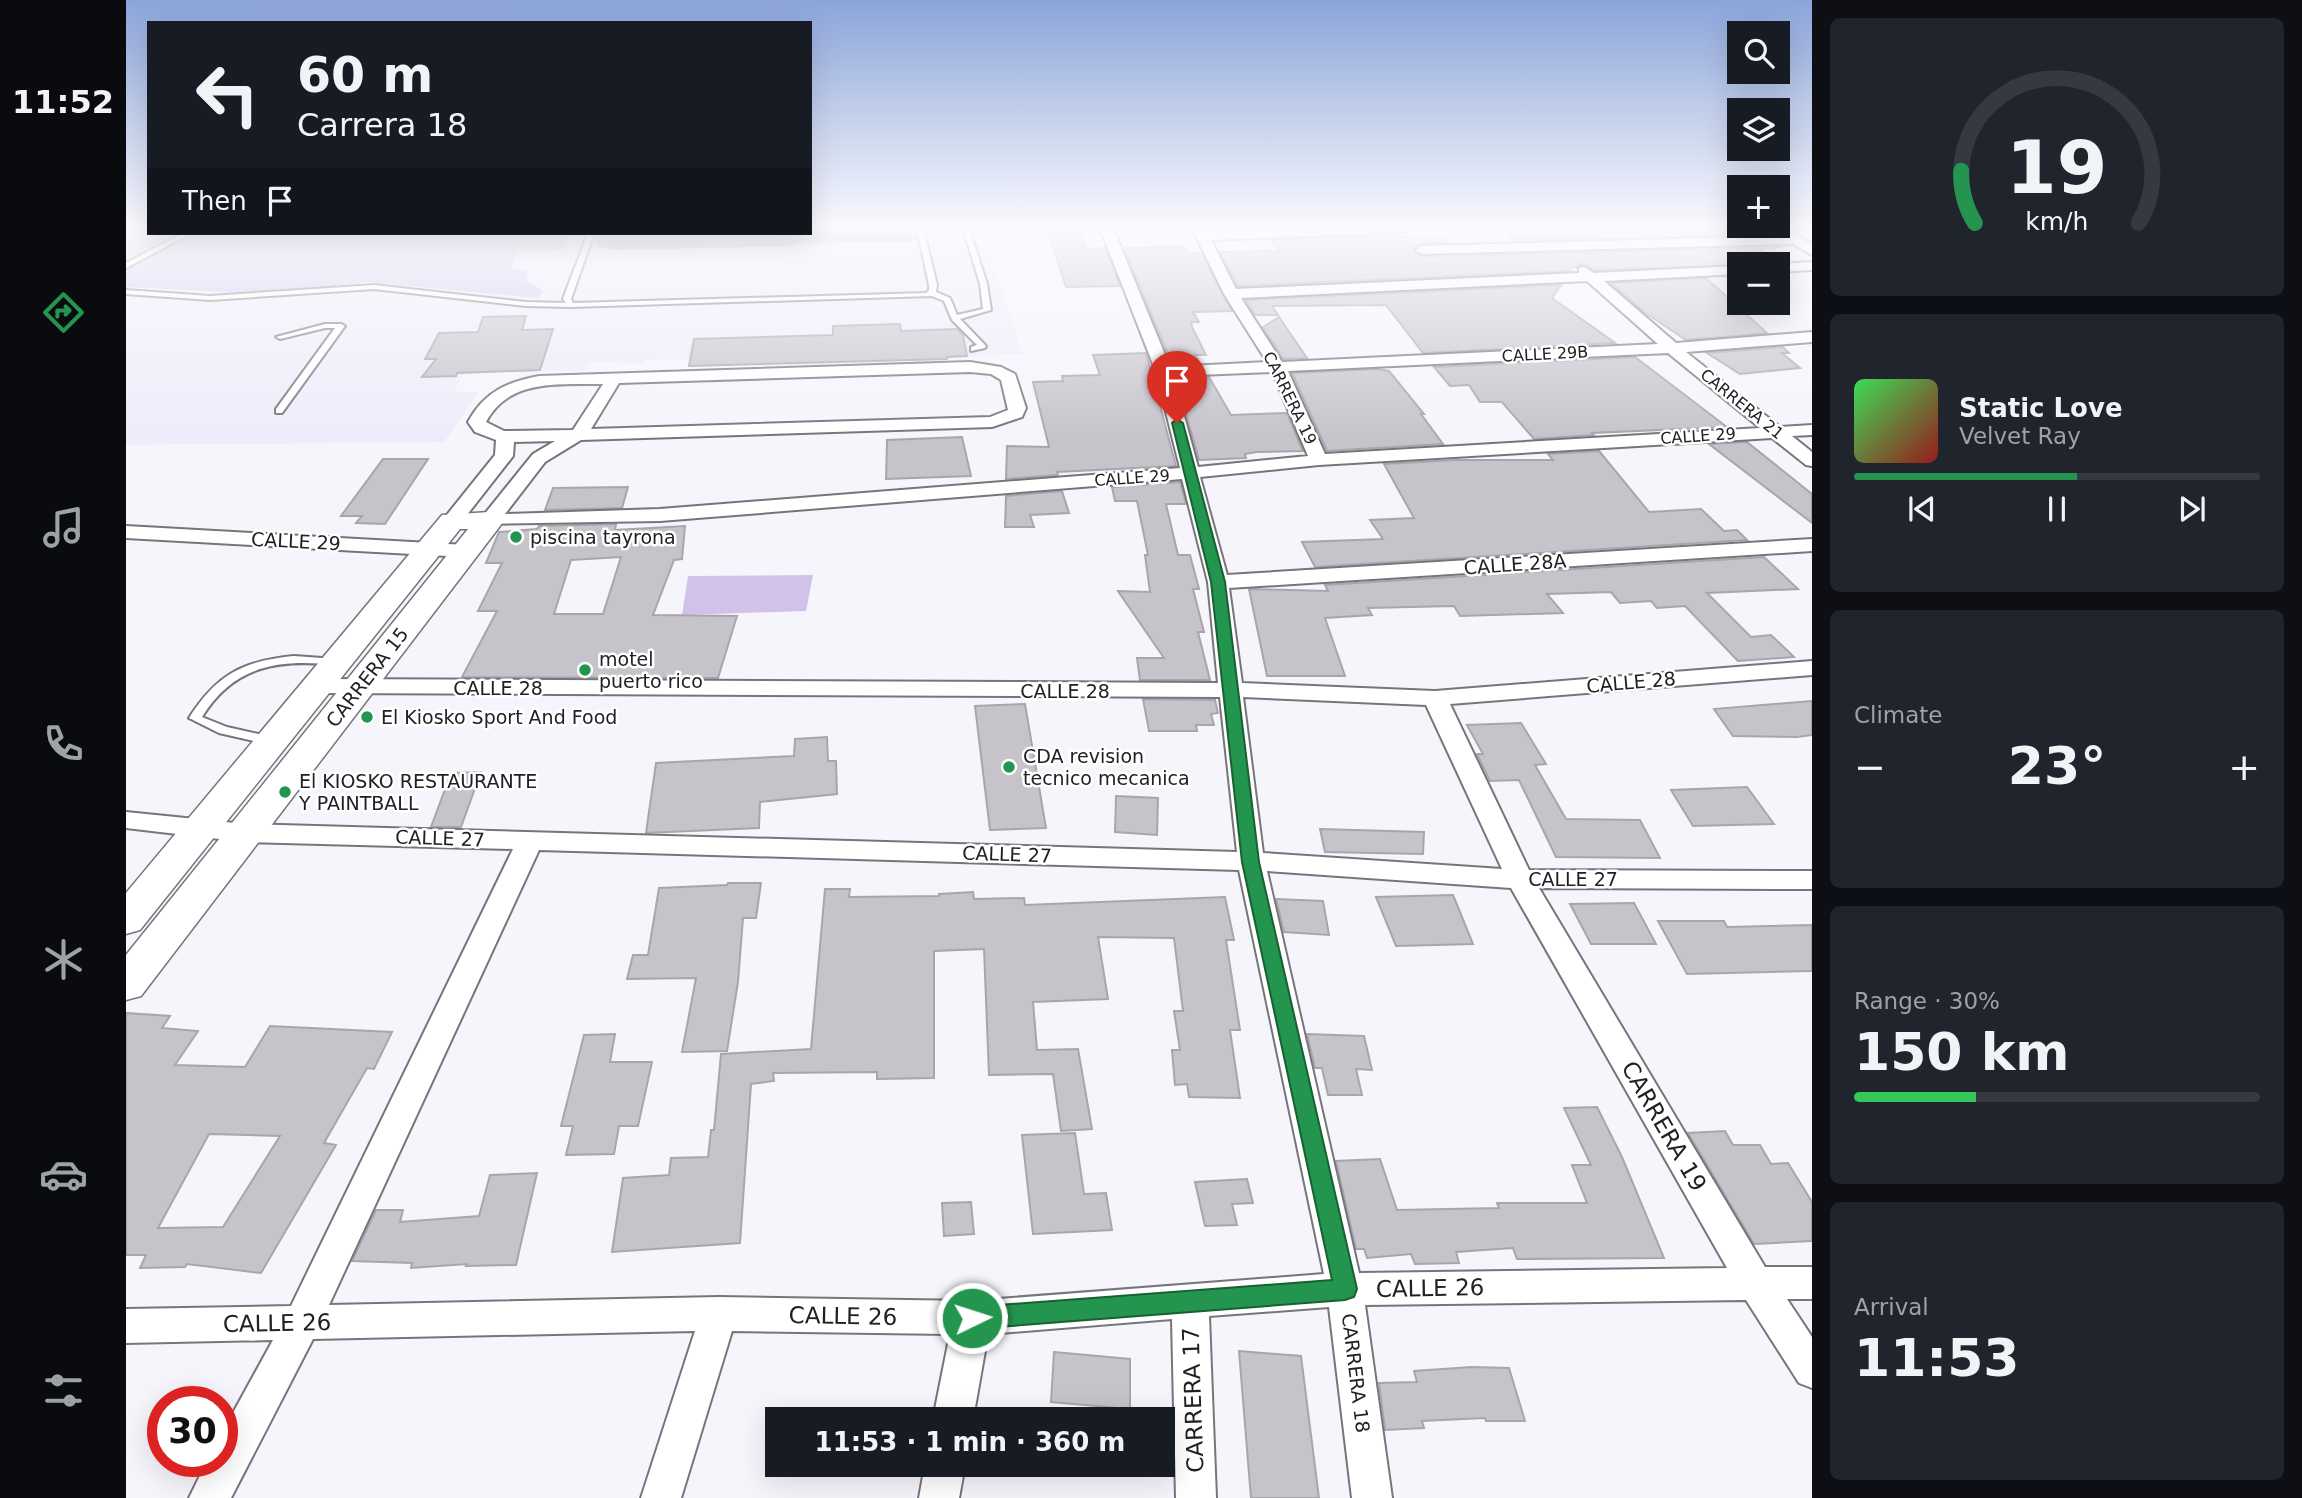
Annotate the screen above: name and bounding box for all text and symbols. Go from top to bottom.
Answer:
map controls [1727,21,1790,315]
button: search [1727,21,1790,84]
text: 60 m [297,47,433,104]
icon: left [182,49,273,140]
text: 11:52 [12,83,114,121]
button: layers [1727,98,1790,161]
text: Carrera 18 [297,106,467,144]
text: 19 [2006,125,2108,210]
button: + [1727,175,1790,238]
icon: arrive [261,182,299,220]
text: Then [182,186,247,216]
text: km/h [2025,207,2089,236]
button: − [1727,252,1790,315]
icon: directions [39,288,88,337]
street label: CALLE 29B [1501,342,1589,366]
street label: CARRERA 19 [1259,348,1321,448]
pin [1147,351,1207,423]
icon: arrive [1158,362,1196,400]
street label: CARRERA 21 [1697,365,1787,443]
text: Static Love [1959,393,2123,423]
text: Velvet Ray [1959,423,2081,449]
street label: CALLE 29 [1660,424,1736,448]
street label: CALLE 29 [1094,466,1170,490]
icon: previous [1903,490,1941,528]
icon: pause [2038,490,2076,528]
icon: next [2173,490,2211,528]
icon: music [39,503,88,552]
place label: piscina tayrona [530,526,676,548]
street label: CALLE 29 [251,528,341,554]
marker: piscina tayrona [508,529,524,545]
street label: CALLE 28A [1463,549,1567,579]
street label: CARRERA 15 [321,623,413,731]
place label: motel puerto rico [599,648,703,692]
marker: motel puerto rico [577,662,593,678]
street label: CALLE 28 [1585,667,1677,697]
street label: CALLE 28 [453,677,543,699]
street label: CALLE 28 [1020,680,1110,702]
text: Climate [1854,702,1943,728]
place label: El Kiosko Sport And Food [381,706,617,728]
marker: El Kiosko Sport And Food [359,709,375,725]
icon: phone [39,719,88,768]
text: 23° [2008,736,2106,796]
place label: CDA revision tecnico mecanica [1023,745,1190,789]
text: − [1854,745,1886,789]
text: + [2228,745,2260,789]
marker: CDA revision tecnico mecanica [1001,759,1017,775]
place label: El KIOSKO RESTAURANTE Y PAINTBALL [298,770,537,814]
marker: El KIOSKO RESTAURANTE Y PAINTBALL [277,784,293,800]
street label: CALLE 27 [395,825,485,851]
street label: CALLE 27 [962,841,1052,867]
street label: CALLE 27 [1528,868,1618,890]
icon: climate [39,935,88,984]
text: Range · 30% [1854,988,2000,1014]
text: 150 km [1854,1022,2069,1082]
street label: CARRERA 19 [1616,1056,1712,1196]
icon: car [39,1150,88,1199]
street label: CALLE 26 [1376,1274,1484,1302]
position arrow [935,1281,1009,1355]
text: Arrival [1854,1294,1929,1320]
street label: CALLE 26 [789,1302,897,1330]
street label: CALLE 26 [223,1309,331,1337]
street label: CARRERA 18 [1338,1312,1374,1434]
street label: CARRERA 17 [1177,1327,1209,1473]
text: 11:53 [1854,1328,2020,1388]
icon: filters [39,1366,88,1415]
speed limit sign: 30 [147,1386,238,1477]
text: 11:53 · 1 min · 360 m [815,1427,1125,1457]

